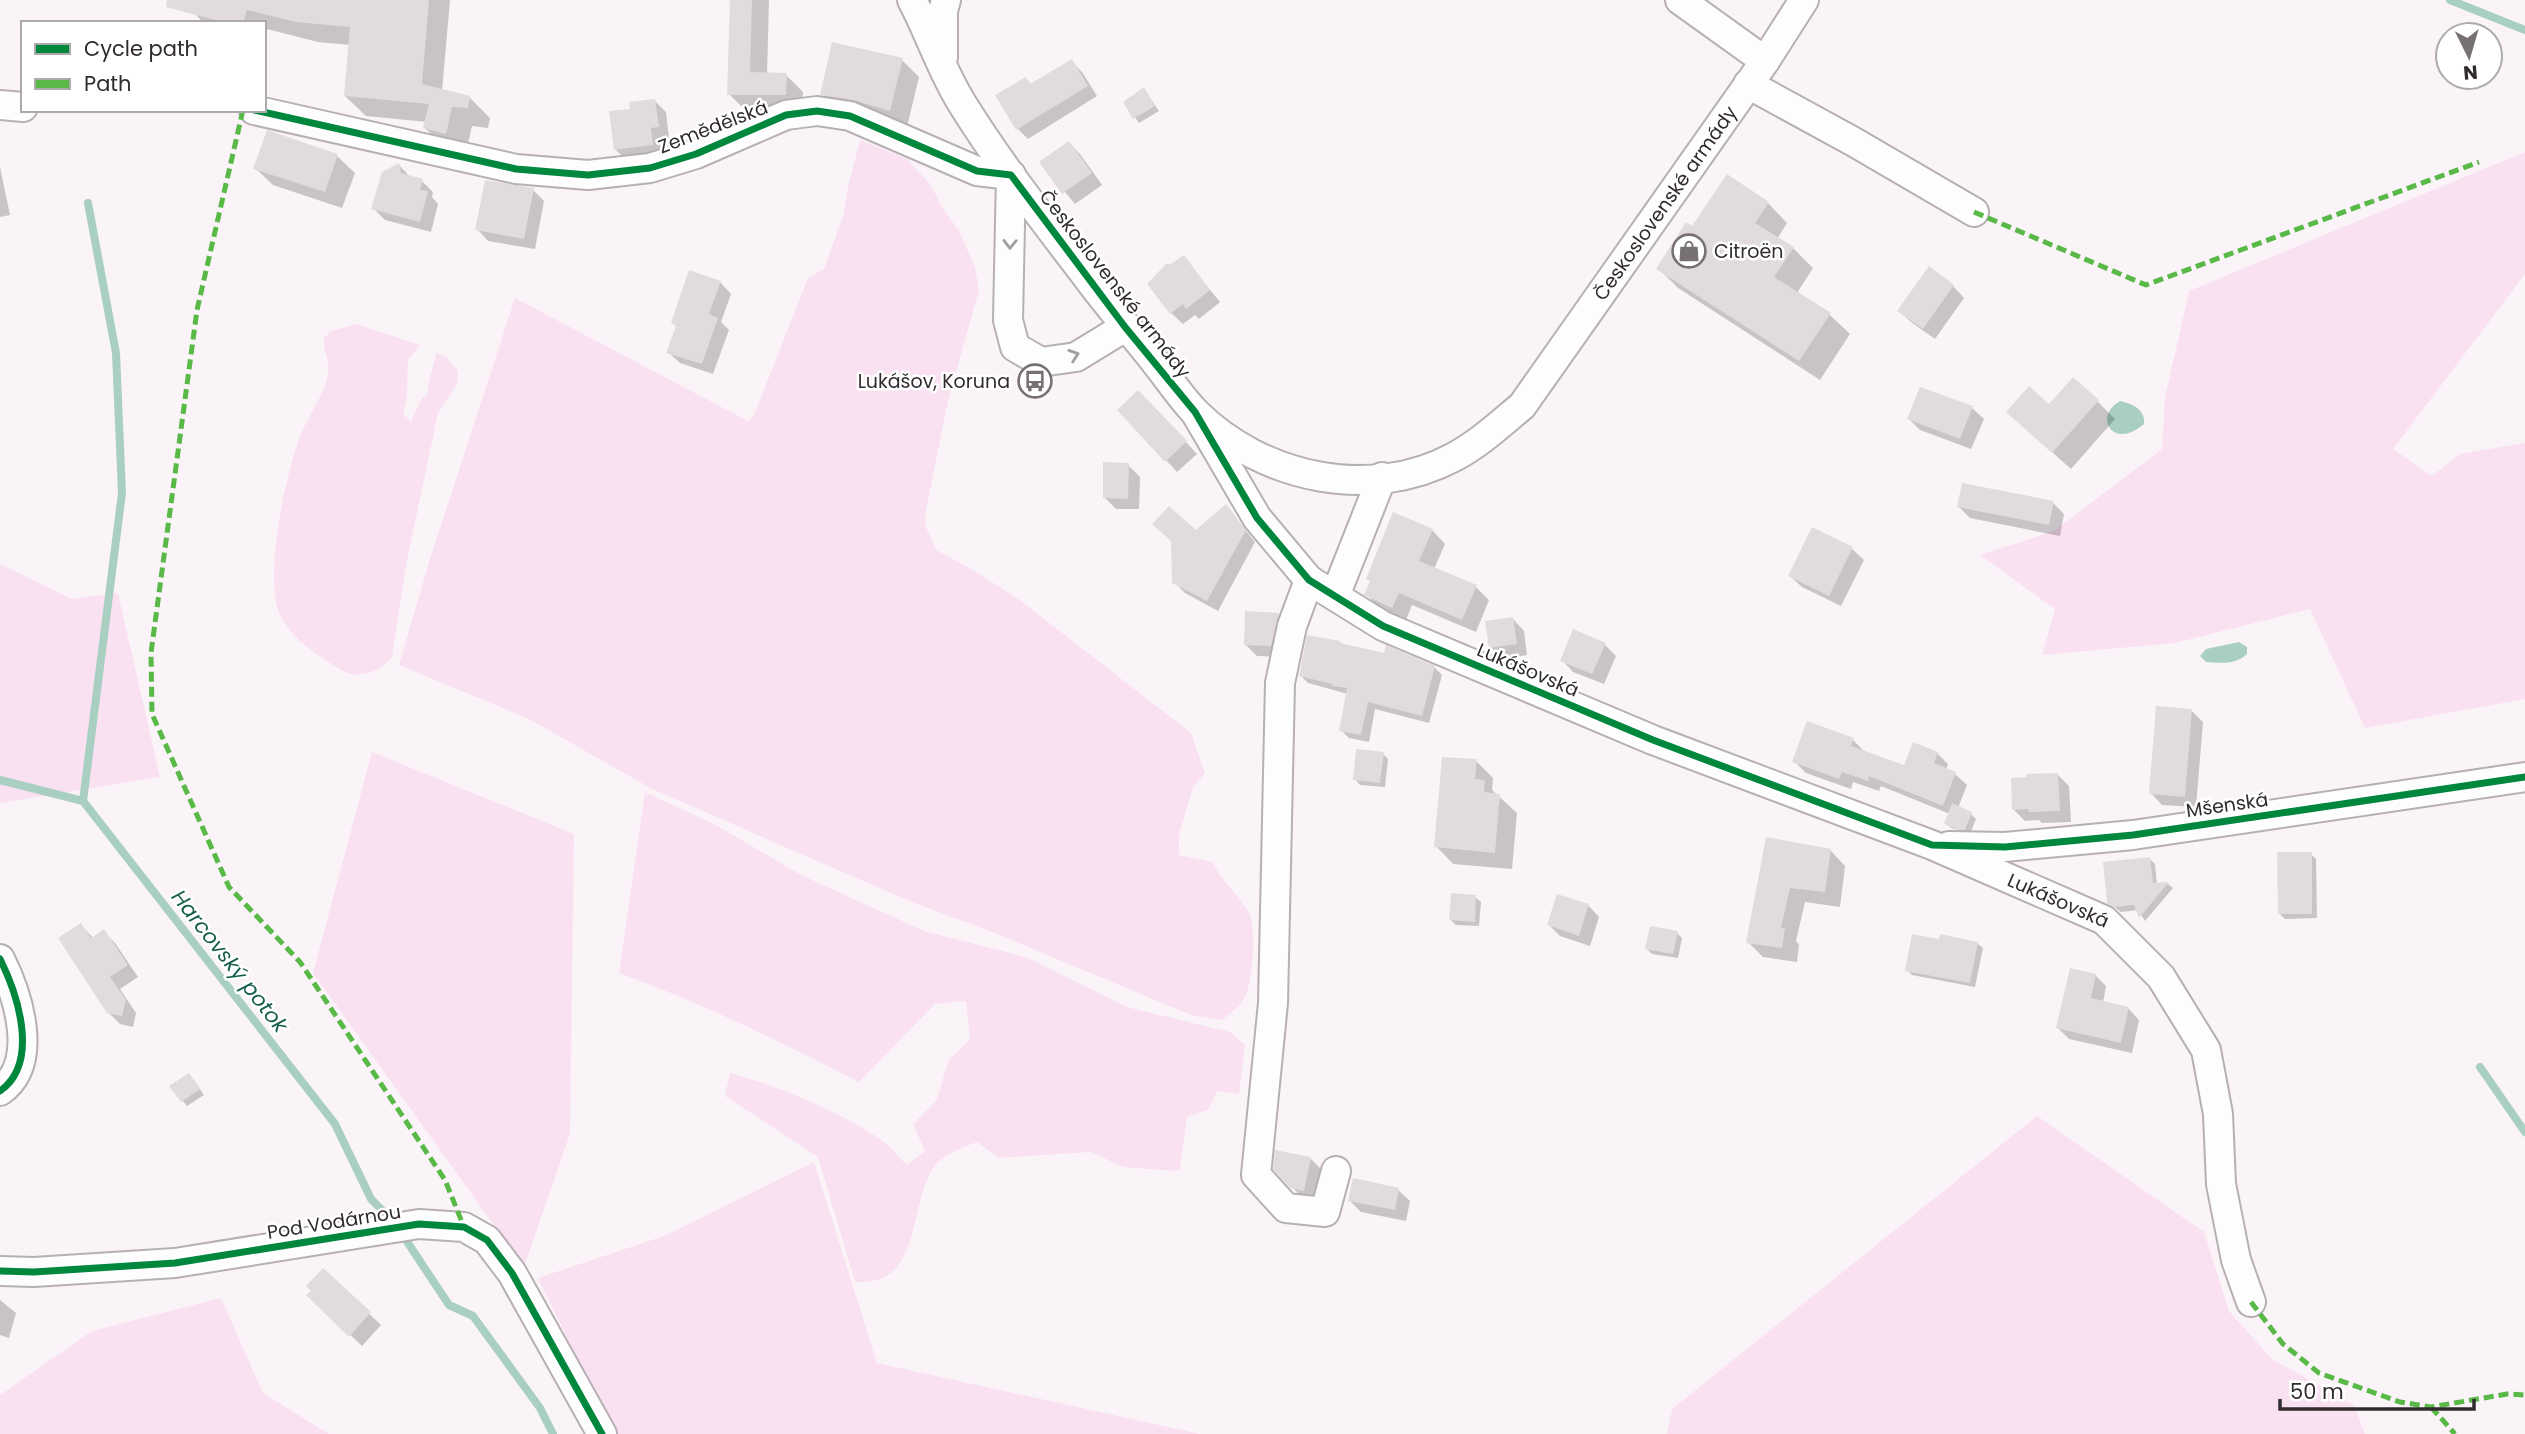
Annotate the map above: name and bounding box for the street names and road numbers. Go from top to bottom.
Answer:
street label: Zemědělská [654,94,772,160]
street label: Československé armády [1587,100,1743,306]
street label: Československé armády [1033,184,1197,384]
street label: Lukášovská [1473,636,1583,704]
street label: Mšenská [2184,786,2270,824]
street label: Lukášovská [2003,866,2114,934]
street label: Pod Vodárnou [265,1198,403,1246]

